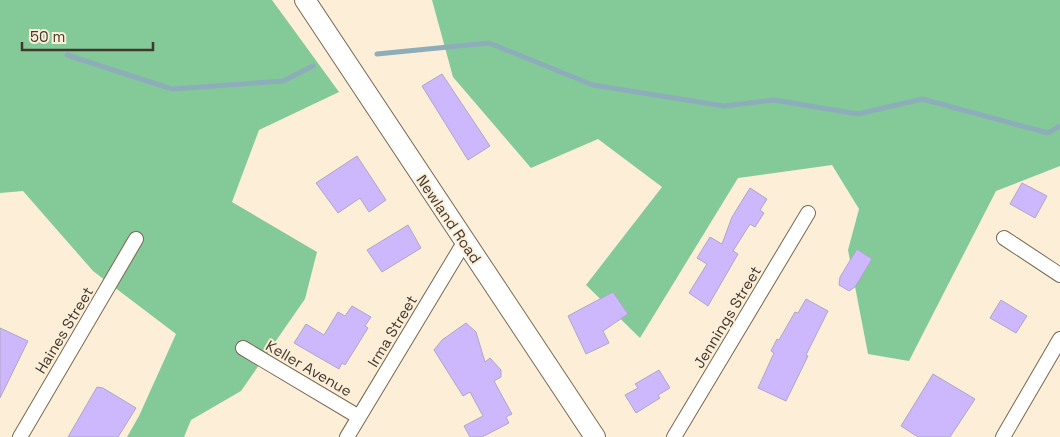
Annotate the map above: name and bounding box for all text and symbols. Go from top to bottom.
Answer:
scale bar [22,20,154,52]
text: 50 m [30,27,65,46]
street label: Newland Road [412,171,486,267]
street label: Jennings Street [689,262,765,372]
street label: Haines Street [31,283,97,377]
street label: Irma Street [363,292,421,370]
street label: Keller Avenue [263,336,356,400]

